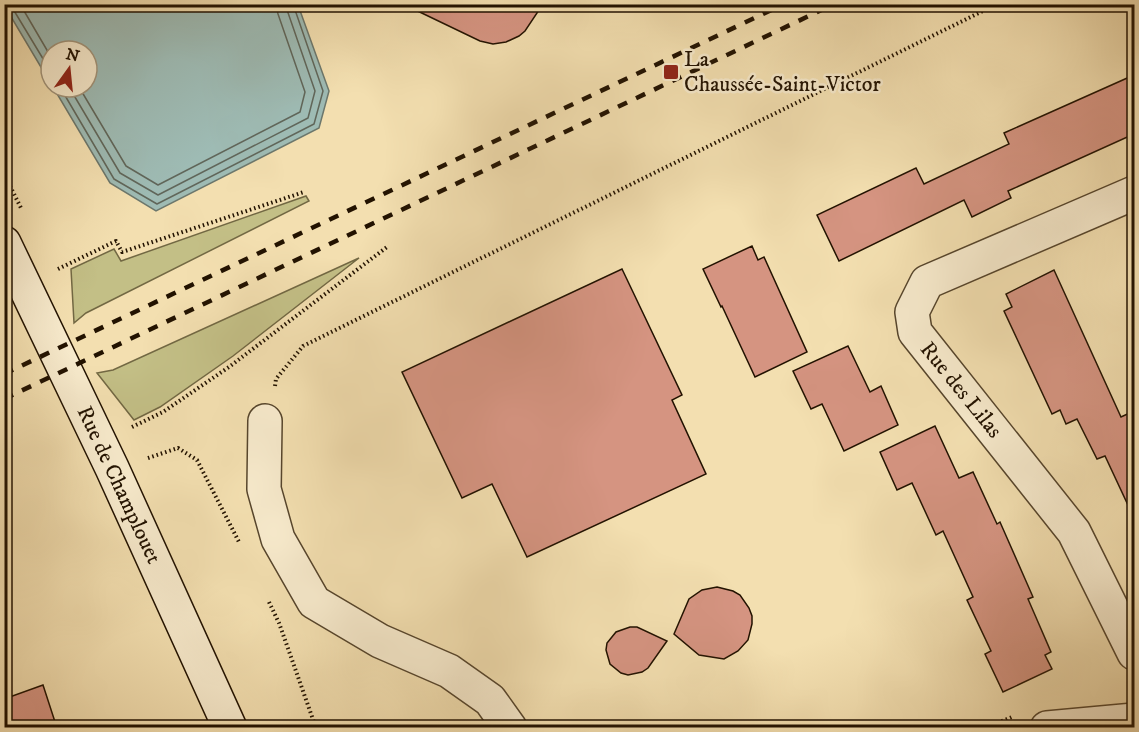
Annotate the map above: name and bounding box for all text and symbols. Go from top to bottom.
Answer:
north arrow [39,39,99,99]
text: N [64,44,82,67]
place label: La Chaussée-Saint-Victor [684,46,881,98]
marker: La Chaussée-Saint-Victor [662,63,680,81]
street label: Rue des Lilas [914,336,1008,444]
street label: Rue de Champlouet [71,402,167,568]

